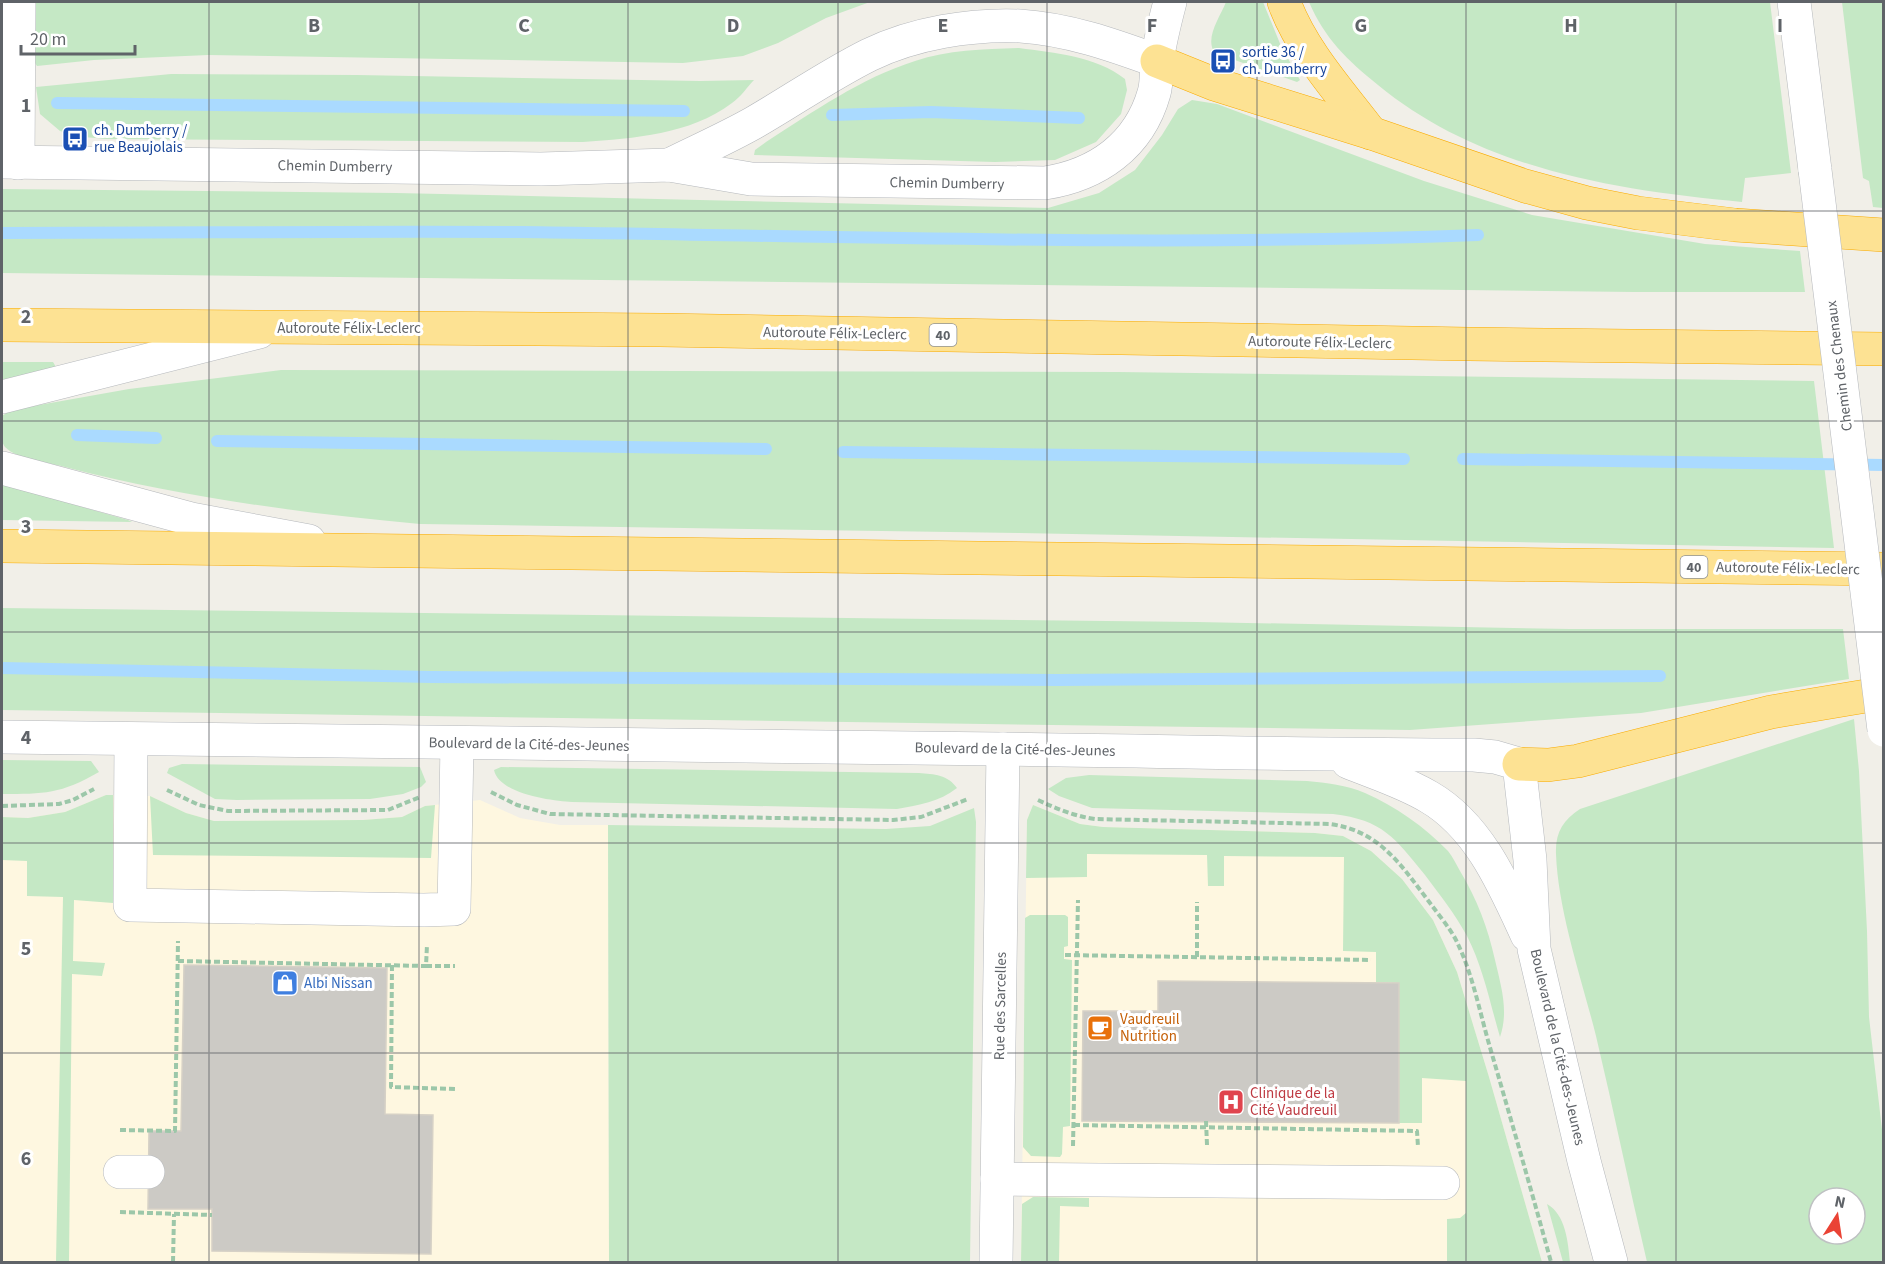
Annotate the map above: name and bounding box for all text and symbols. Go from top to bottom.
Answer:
text: B [308,12,320,40]
text: C [518,12,530,40]
text: D [727,12,739,40]
text: E [938,12,948,40]
text: F [1147,12,1157,40]
text: G [1355,12,1367,40]
text: H [1564,12,1578,40]
text: I [1777,12,1783,40]
scale bar [21,18,135,56]
text: 20 m [30,27,66,52]
place label: sortie 36 / ch. Dumberry [1242,42,1327,80]
bus stop icon: sortie 36 / ch. Dumberry [1208,46,1238,76]
text: 1 [21,92,31,120]
place label: ch. Dumberry / rue Beaujolais [94,120,188,158]
bus stop icon: ch. Dumberry / rue Beaujolais [60,124,90,154]
street label: Chemin Dumberry [277,155,393,178]
street label: Chemin Dumberry [889,172,1005,195]
street label: Chemin des Chenaux [1821,299,1858,432]
text: 2 [21,303,31,331]
street label: Autoroute Félix-Leclerc [277,318,421,339]
street label: Autoroute Félix-Leclerc [763,322,907,345]
road number: 40 [930,324,956,346]
street label: Autoroute Félix-Leclerc [1248,331,1392,354]
text: 3 [21,513,31,541]
road number: 40 [1680,556,1708,578]
street label: Autoroute Félix-Leclerc [1716,557,1860,580]
text: 4 [21,724,32,752]
street label: Boulevard de la Cité-des-Jeunes [428,732,630,757]
street label: Boulevard de la Cité-des-Jeunes [914,737,1116,762]
text: 5 [21,935,31,963]
street label: Boulevard de la Cité-des-Jeunes [1525,947,1590,1147]
street label: Rue des Sarcelles [989,952,1012,1060]
shop icon: Albi Nissan [270,968,300,998]
place label: Albi Nissan [304,973,373,994]
place label: Vaudreuil Nutrition [1120,1009,1180,1047]
cafe icon: Vaudreuil Nutrition [1085,1013,1115,1043]
place label: Clinique de la Cité Vaudreuil [1250,1083,1337,1121]
hospital icon: Clinique de la Cité Vaudreuil [1216,1087,1246,1117]
text: 6 [21,1145,31,1173]
north arrow [1807,1186,1867,1246]
text: N [1832,1190,1847,1214]

